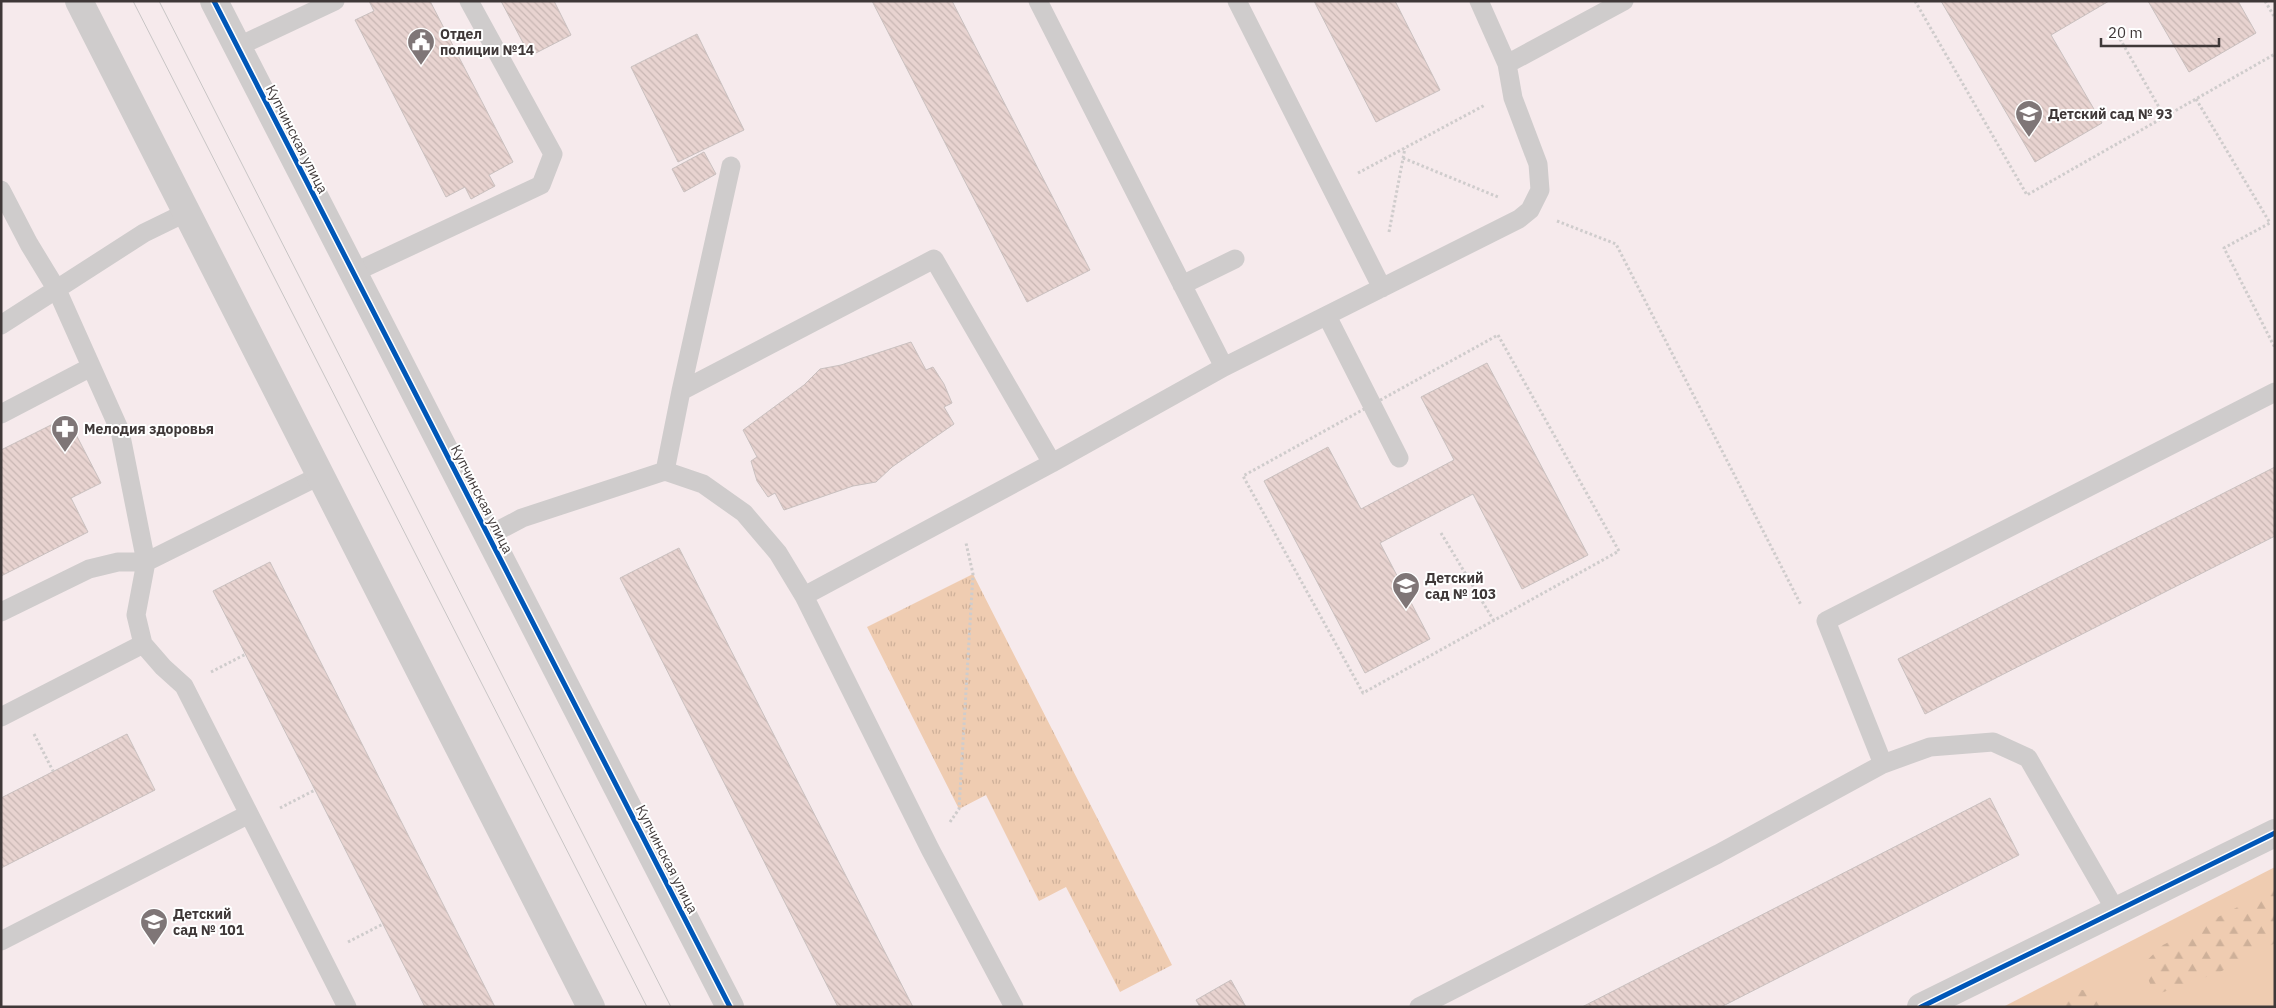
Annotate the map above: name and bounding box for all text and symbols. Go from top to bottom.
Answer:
scale bar [2101,15,2218,47]
text: 20 m [2108,23,2143,42]
place label: Отдел полиции №14 [440,25,534,59]
public building icon: Отдел полиции №14 [406,27,436,66]
street label: Купчинская улица [262,82,332,197]
school or university icon: Детский сад № 93 [2014,99,2044,138]
place label: Детский сад № 93 [2048,105,2173,123]
pharmacy icon: Мелодия здоровья [50,414,80,453]
place label: Мелодия здоровья [84,420,214,438]
street label: Купчинская улица [447,442,517,557]
place label: Детский сад № 103 [1425,569,1496,603]
school or university icon: Детский сад № 103 [1391,571,1421,610]
street label: Купчинская улица [632,802,702,917]
place label: Детский сад № 101 [173,905,245,939]
school or university icon: Детский сад № 101 [139,907,169,946]

